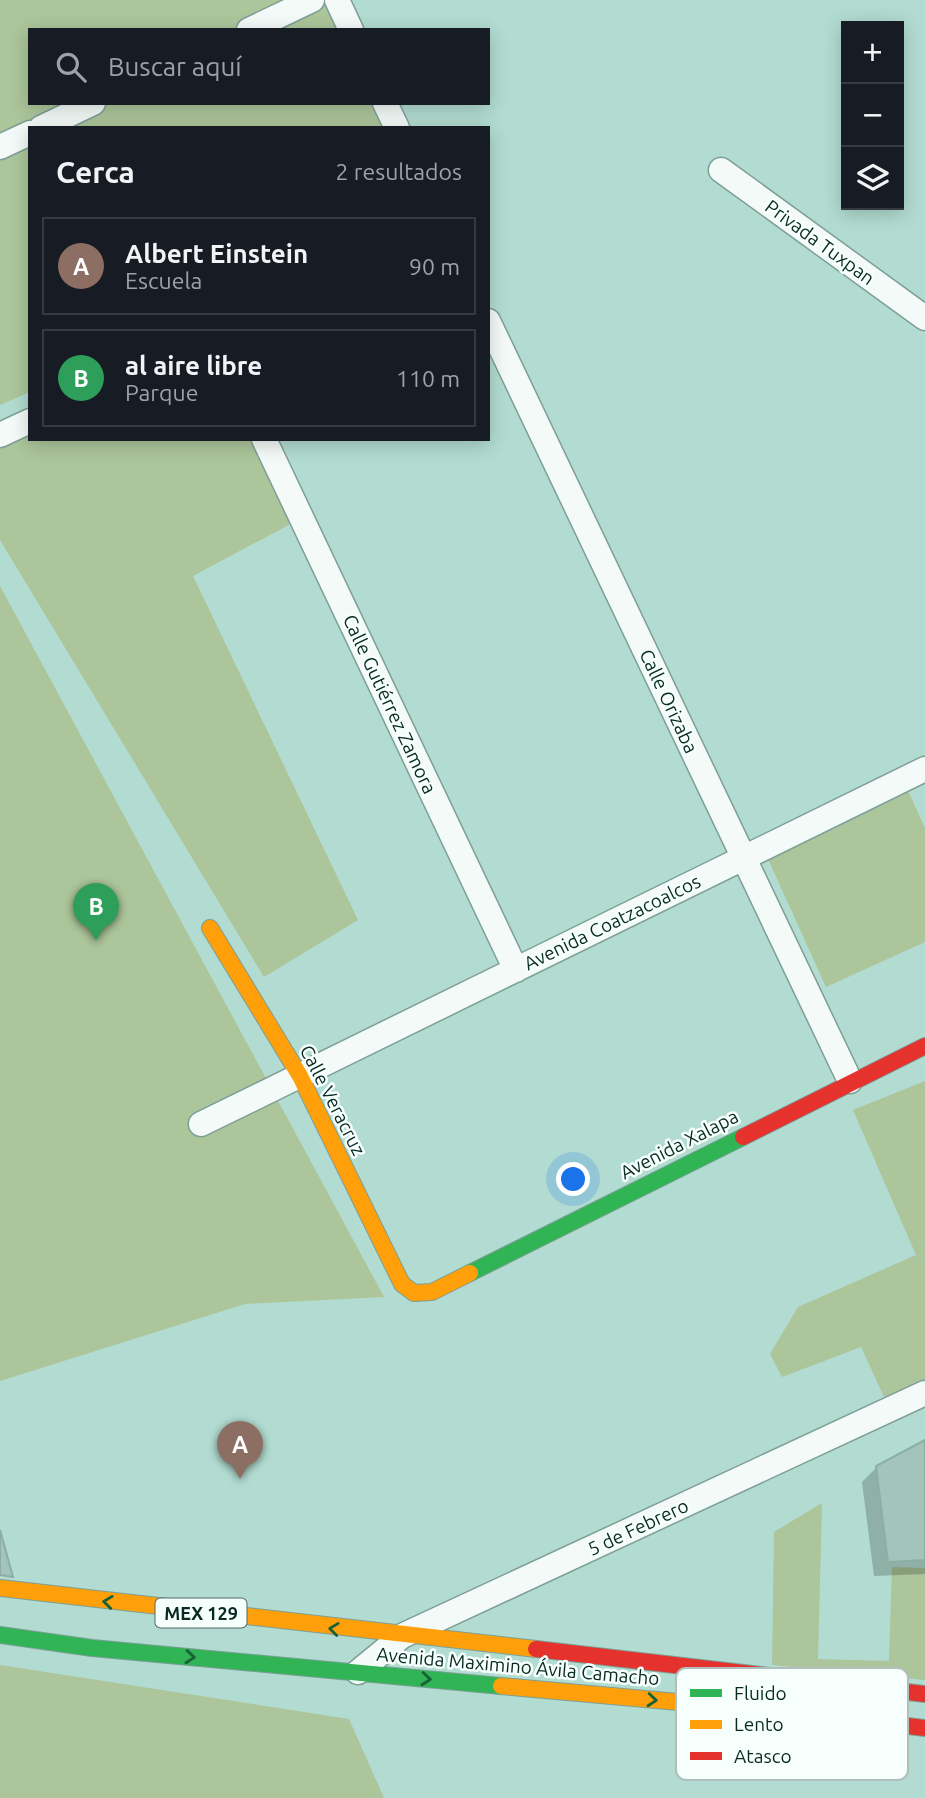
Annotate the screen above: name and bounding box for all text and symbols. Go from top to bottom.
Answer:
map controls [841,21,904,210]
button: + [841,21,904,84]
search box [28,28,490,105]
icon: search [52,48,90,86]
text: Buscar aquí [108,52,242,81]
button: − [841,84,904,147]
button: layers [841,147,904,210]
text: Cerca [56,155,135,189]
text: 2 resultados [336,159,462,184]
street label: Privada Tuxpan [761,195,879,289]
text: Albert Einstein [125,239,308,268]
text: A [73,254,89,279]
text: 90 m [409,254,460,279]
text: Escuela [125,268,202,293]
text: al aire libre [125,351,262,380]
text: B [73,366,89,391]
text: 110 m [396,366,460,391]
text: Parque [125,380,198,405]
street label: Calle Gutiérrez Zamora [339,611,441,797]
street label: Calle Orizaba [635,646,703,756]
street label: Avenida Coatzacoalcos [520,870,704,974]
pin: B [73,883,119,941]
street label: Calle Veracruz [296,1041,370,1159]
street label: Avenida Xalapa [616,1105,742,1183]
your location [556,1162,590,1196]
pin: A [217,1421,263,1479]
street label: 5 de Febrero [584,1494,692,1560]
one-way arrow [102,1595,114,1610]
road number: MEX 129 [156,1598,246,1628]
one-way arrow [328,1621,340,1636]
street label: Avenida Maximino Ávila Camacho [376,1643,660,1689]
one-way arrow [184,1649,195,1664]
legend [676,1668,908,1780]
one-way arrow [420,1671,432,1686]
text: Fluido [734,1682,787,1704]
one-way arrow [647,1692,658,1707]
text: Lento [734,1713,784,1735]
text: Atasco [734,1745,792,1767]

